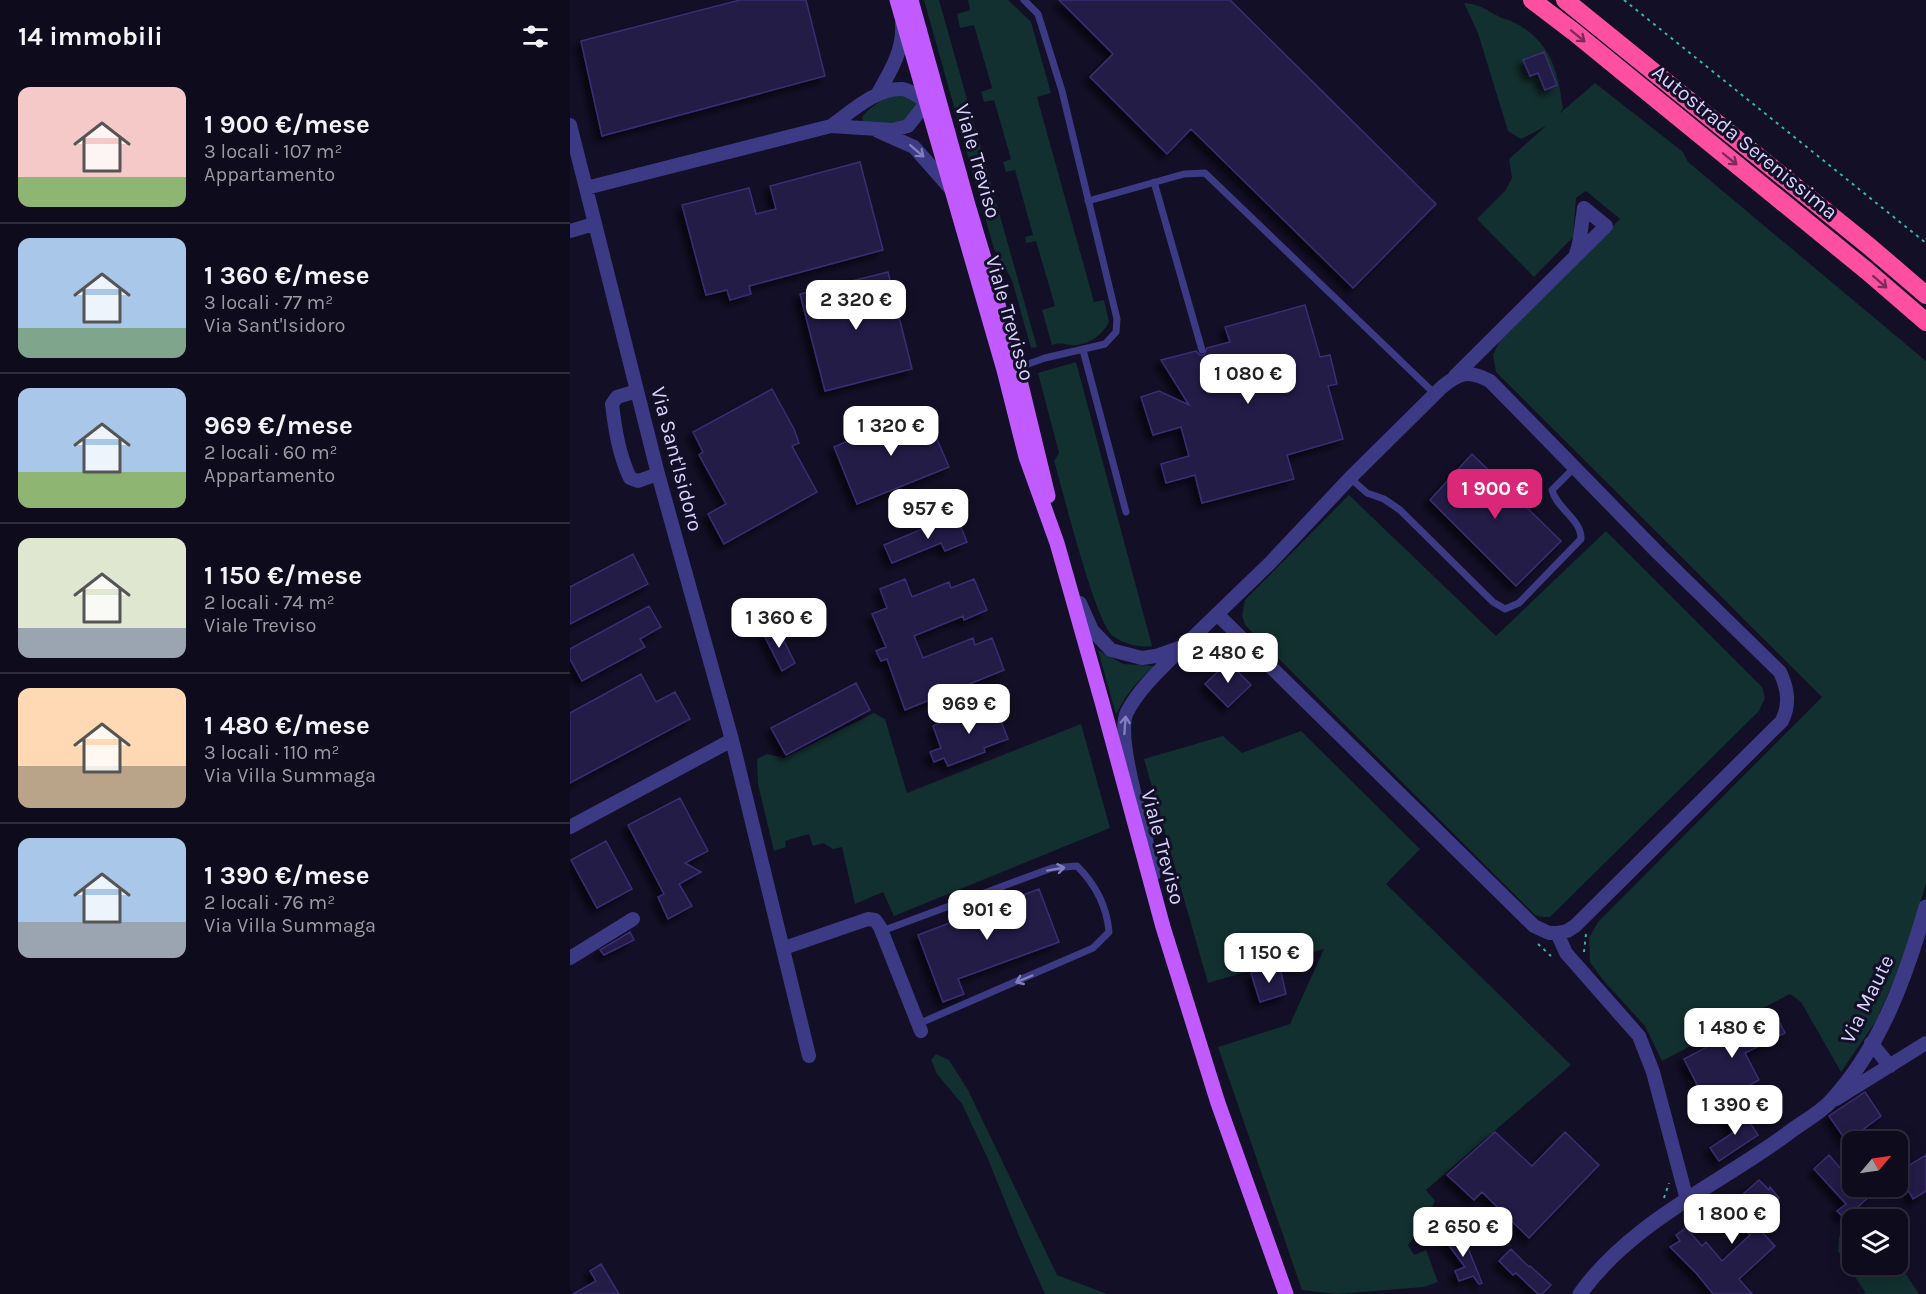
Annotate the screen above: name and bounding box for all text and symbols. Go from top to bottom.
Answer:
icon: filters [519,20,552,53]
text: 14 immobili [18,21,163,52]
one-way arrow [1570,29,1586,42]
street label: Autostrada Serenissima [1647,60,1843,224]
street label: Viale Treviso [950,101,1006,221]
text: 1 900 €/mese [204,109,370,140]
icon: home [66,111,138,183]
text: 3 locali · 107 m² [204,140,342,163]
one-way arrow [909,144,924,158]
one-way arrow [1721,152,1737,165]
text: Appartamento [204,163,335,186]
street label: Viale Trevisso [981,253,1039,383]
text: 1 360 €/mese [204,260,370,291]
icon: home [66,262,138,334]
one-way arrow [1872,276,1888,289]
pin: 2 320 € [801,280,911,331]
text: 2 320 € [820,288,892,311]
text: 3 locali · 77 m² [204,291,333,314]
text: Via Sant'Isidoro [204,314,345,337]
pin: 1 080 € [1193,354,1303,405]
text: 1 080 € [1214,362,1282,385]
street label: Via Sant'Isidoro [646,384,708,534]
pin: 1 320 € [836,406,946,457]
text: 969 €/mese [204,410,353,441]
icon: home [66,412,138,484]
text: 1 320 € [857,414,925,437]
text: 2 locali · 60 m² [204,441,338,464]
text: Appartamento [204,464,335,487]
pin: 1 900 € [1440,469,1550,520]
text: 1 900 € [1461,477,1529,500]
pin: 957 € [886,489,970,540]
text: 957 € [902,497,954,520]
text: 1 150 €/mese [204,560,362,591]
icon: home [66,562,138,634]
text: 2 locali · 74 m² [204,591,335,614]
pin: 1 360 € [724,598,834,649]
text: 1 360 € [745,606,813,629]
text: Viale Treviso [204,614,316,637]
pin: 2 480 € [1173,633,1283,684]
text: 2 480 € [1192,641,1264,664]
pin: 969 € [927,684,1011,735]
text: 969 € [942,692,996,715]
text: 1 480 €/mese [204,710,370,741]
icon: home [66,712,138,784]
one-way arrow [1120,716,1131,736]
text: 3 locali · 110 m² [204,741,340,764]
text: Via Villa Summaga [204,764,376,787]
street label: Viale Treviso [1136,787,1190,907]
text: 1 390 €/mese [204,860,370,891]
icon: home [66,862,138,934]
one-way arrow [1045,863,1065,874]
pin: 901 € [945,890,1029,941]
text: 2 locali · 76 m² [204,891,335,914]
text: 901 € [962,898,1012,921]
text: Via Villa Summaga [204,914,376,937]
pin: 1 150 € [1214,933,1324,984]
text: 1 150 € [1238,941,1300,964]
street label: Via Maute [1835,951,1899,1047]
one-way arrow [1015,974,1034,985]
pin: 1 480 € [1677,1008,1787,1059]
text: 1 480 € [1698,1016,1766,1039]
pin: 1 390 € [1680,1085,1790,1136]
text: 1 390 € [1701,1093,1769,1116]
north arrow [1842,1131,1908,1197]
map controls [1842,1131,1908,1275]
pin: 1 800 € [1677,1194,1787,1245]
text: 1 800 € [1698,1202,1766,1225]
pin: 2 650 € [1408,1207,1518,1258]
button: layers [1842,1209,1908,1275]
text: 2 650 € [1427,1215,1499,1238]

